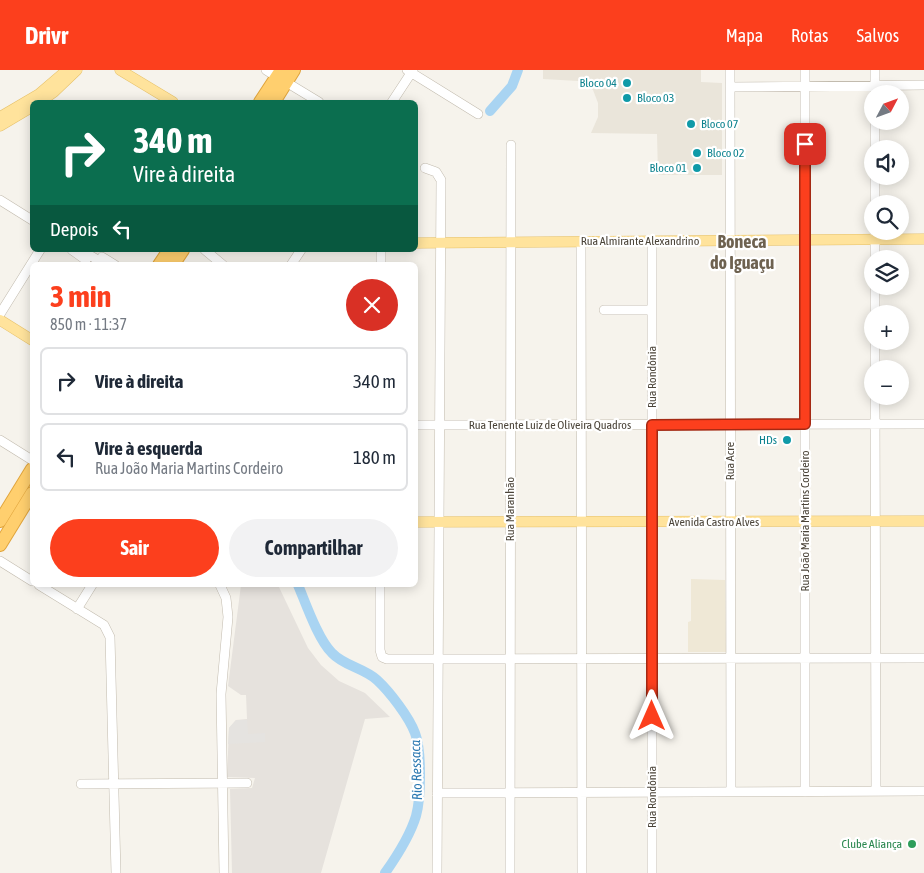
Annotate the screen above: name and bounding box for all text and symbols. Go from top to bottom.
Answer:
text: Drivr [25,22,68,49]
text: Mapa [726,25,763,46]
text: Rotas [791,25,828,46]
text: Salvos [856,25,899,46]
place label: Bloco 04 [580,76,617,90]
marker: Bloco 04 [621,77,633,89]
north arrow [864,85,909,130]
map controls [864,85,909,405]
place label: Bloco 03 [637,91,674,105]
marker: Bloco 03 [621,92,633,104]
place label: Bloco 07 [701,117,739,131]
marker: Bloco 07 [685,118,697,130]
icon: right [50,120,115,185]
text: 340 m [133,120,212,160]
pin [784,123,826,165]
icon: arrive [791,130,819,158]
button: sound [864,140,909,185]
place label: Bloco 02 [707,146,744,160]
marker: Bloco 02 [691,147,703,159]
text: Vire à direita [133,161,235,187]
place label: Bloco 01 [650,161,687,175]
marker: Bloco 01 [691,162,703,174]
button: search [864,195,909,240]
icon: left [108,215,136,243]
text: Depois [50,218,98,240]
district label: Boneca do Iguaçu [710,231,774,273]
street label: Rua Almirante Alexandrino [581,234,700,248]
button: layers [864,250,909,295]
text: 3 min [50,279,111,313]
button: close [346,279,398,331]
button: + [864,305,909,350]
text: 850 m · 11:37 [50,315,127,333]
street label: Rua Rondônia [645,346,659,408]
button: − [864,360,909,405]
icon: right [52,367,80,395]
text: Vire à direita [95,370,183,392]
text: 340 m [353,370,396,392]
street label: Rua Tenente Luiz de Oliveira Quadros [469,418,631,432]
place label: HDs [759,433,777,447]
marker: HDs [781,434,793,446]
text: Vire à esquerda [95,437,203,459]
street label: Rua Acre [723,442,737,480]
icon: left [52,443,80,471]
text: 180 m [353,446,396,468]
street label: Rua João Maria Martins Cordeiro [798,450,812,592]
text: Rua João Maria Martins Cordeiro [95,459,283,477]
street label: Rua Maranhão [503,476,517,541]
street label: Avenida Castro Alves [669,515,759,529]
button: Sair [50,519,219,577]
button: Compartilhar [229,519,398,577]
position arrow [625,689,677,741]
water label: Rio Ressaca [407,739,425,800]
street label: Rua Rondônia [645,766,659,828]
place label: Clube Aliança [842,837,902,851]
marker: Clube Aliança [906,838,918,850]

